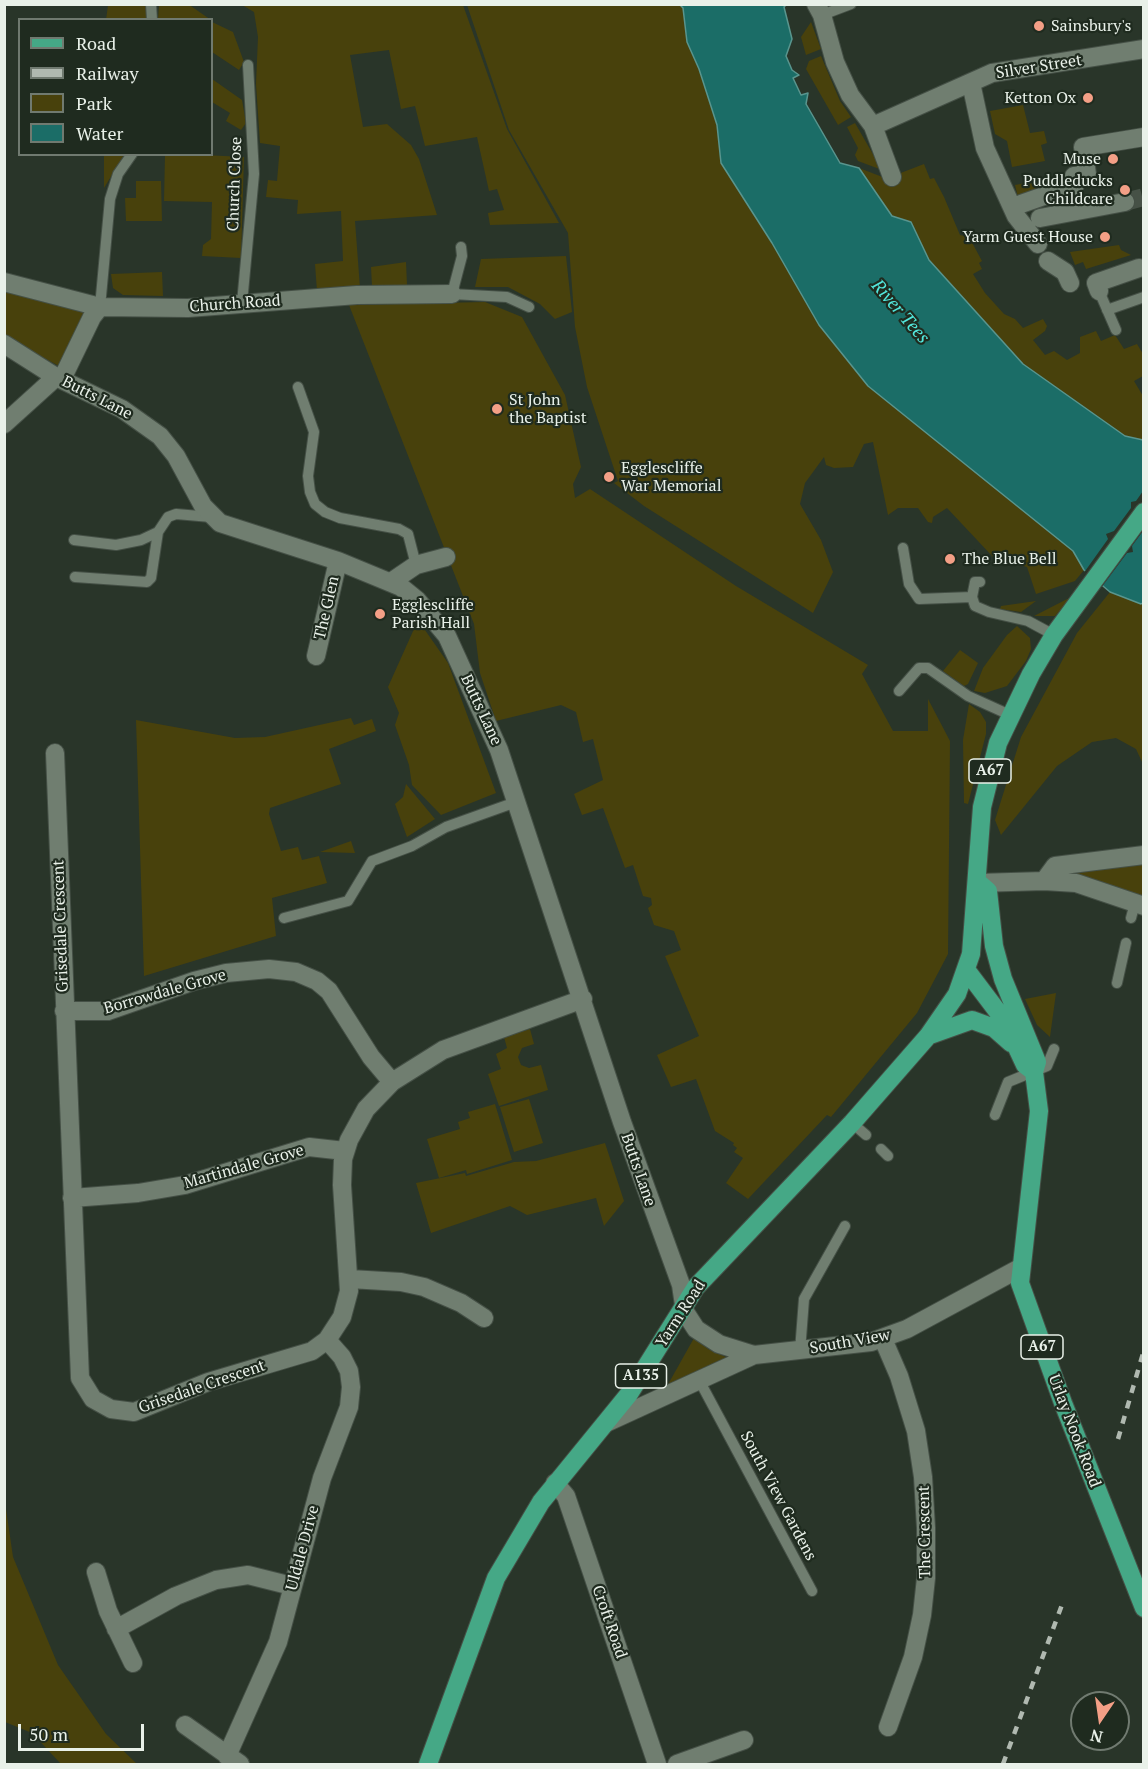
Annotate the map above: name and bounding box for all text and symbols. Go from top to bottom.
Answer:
place label: Sainsbury's [1051,16,1131,36]
legend [18,18,213,156]
marker: Sainsbury's [1032,19,1046,33]
text: Road [76,31,116,55]
street label: Silver Street [995,51,1083,83]
text: Railway [76,61,139,85]
place label: Ketton Ox [1004,88,1076,108]
text: Park [76,91,112,115]
marker: Ketton Ox [1081,91,1095,105]
text: Water [76,121,123,145]
street label: Church Close [224,136,246,232]
place label: Muse [1063,149,1101,169]
marker: Muse [1106,152,1120,166]
place label: Puddleducks Childcare [1023,171,1113,209]
marker: Puddleducks Childcare [1118,183,1132,197]
place label: Yarm Guest House [962,227,1093,247]
marker: Yarm Guest House [1098,230,1112,244]
water label: River Tees [866,276,934,348]
street label: Church Road [189,291,281,317]
street label: Butts Lane [59,372,135,424]
place label: St John the Baptist [509,390,587,428]
marker: St John the Baptist [490,402,504,416]
place label: Egglescliffe War Memorial [621,458,721,496]
marker: Egglescliffe War Memorial [602,470,616,484]
place label: The Blue Bell [962,549,1057,569]
marker: The Blue Bell [943,552,957,566]
street label: The Glen [310,574,344,642]
place label: Egglescliffe Parish Hall [392,595,474,633]
marker: Egglescliffe Parish Hall [373,607,387,621]
street label: Butts Lane [456,671,506,749]
road number: A67 [969,759,1011,783]
street label: Grisedale Crescent [49,859,73,993]
street label: Borrowdale Grove [102,965,228,1019]
street label: Butts Lane [617,1131,659,1209]
street label: Martindale Grove [182,1141,306,1193]
street label: Yarm Road [652,1277,710,1351]
street label: South View [808,1325,892,1359]
road number: A67 [1021,1335,1063,1359]
street label: Grisedale Crescent [136,1356,268,1418]
road number: A135 [616,1364,666,1388]
street label: Urlay Nook Road [1044,1372,1104,1490]
street label: South View Gardens [736,1428,820,1564]
street label: The Crescent [915,1485,935,1579]
street label: Uldale Drive [282,1503,324,1593]
street label: Croft Road [588,1583,630,1661]
north arrow [1070,1691,1130,1751]
scale bar [21,1712,147,1750]
text: 50 m [29,1722,68,1746]
text: N [1088,1725,1105,1749]

